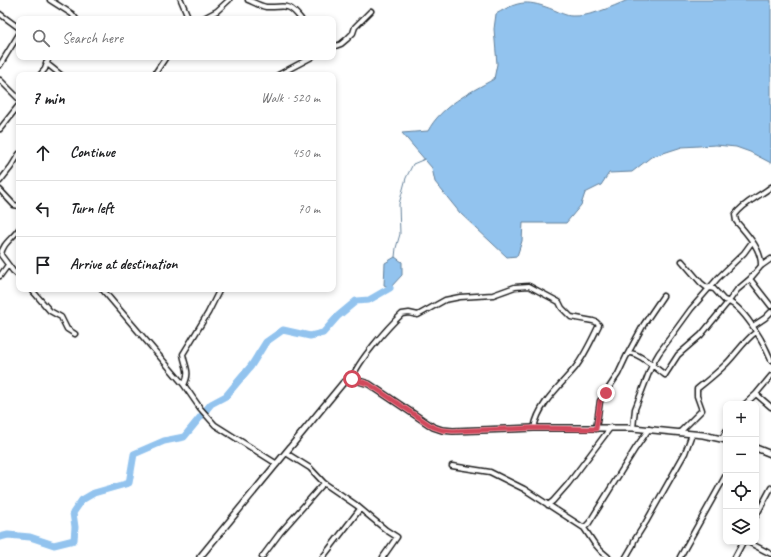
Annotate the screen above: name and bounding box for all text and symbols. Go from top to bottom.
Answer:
search box [16,16,336,60]
icon: search [30,27,52,49]
text: Search here [62,29,123,48]
text: 7 min [32,88,65,109]
text: Walk · 520 m [261,90,320,106]
icon: ahead [32,142,54,164]
text: Continue [70,143,115,162]
text: 450 m [292,145,320,161]
icon: left [32,198,54,220]
text: Turn left [70,199,113,218]
text: 70 m [298,201,320,217]
icon: arrive [32,254,54,276]
text: Arrive at destination [70,255,177,274]
route start [343,370,361,388]
route end [597,384,615,402]
map controls [723,401,759,545]
button: + [723,401,759,437]
button: − [723,437,759,473]
button: locate [723,473,759,509]
button: layers [723,509,759,545]

